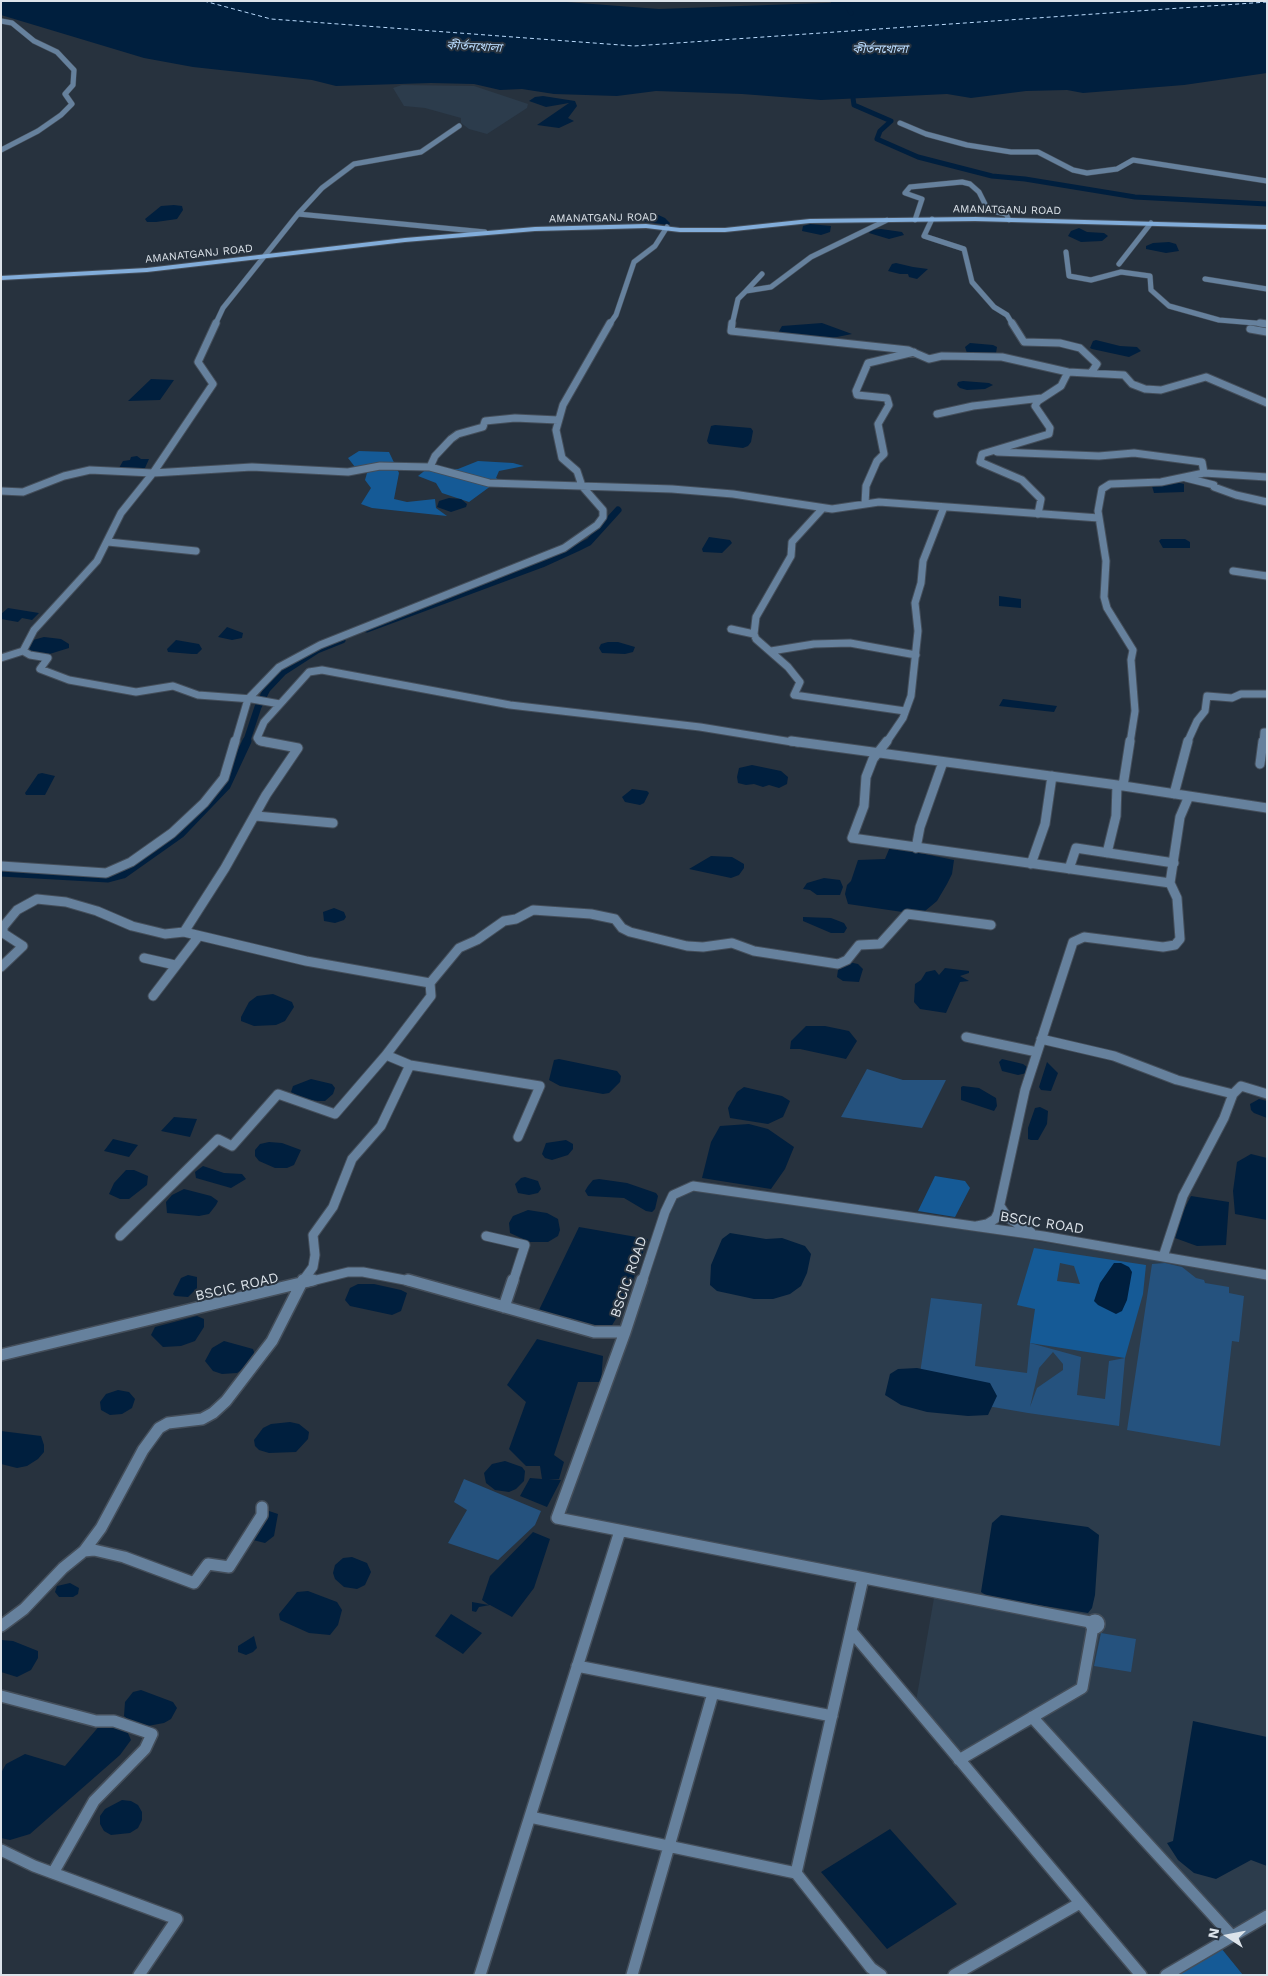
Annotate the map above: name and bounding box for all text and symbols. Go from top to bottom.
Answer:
water label: কীর্তনখোলা [446,38,502,56]
water label: কীর্তনখোলা [852,42,908,56]
street label: AMANATGANJ ROAD [953,202,1061,218]
street label: AMANATGANJ ROAD [549,210,657,226]
street label: AMANATGANJ ROAD [144,242,254,266]
street label: BSCIC ROAD [999,1208,1085,1238]
street label: BSCIC ROAD [607,1234,651,1320]
street label: BSCIC ROAD [194,1269,280,1305]
north arrow [1203,1911,1253,1961]
text: N [1204,1927,1222,1940]

